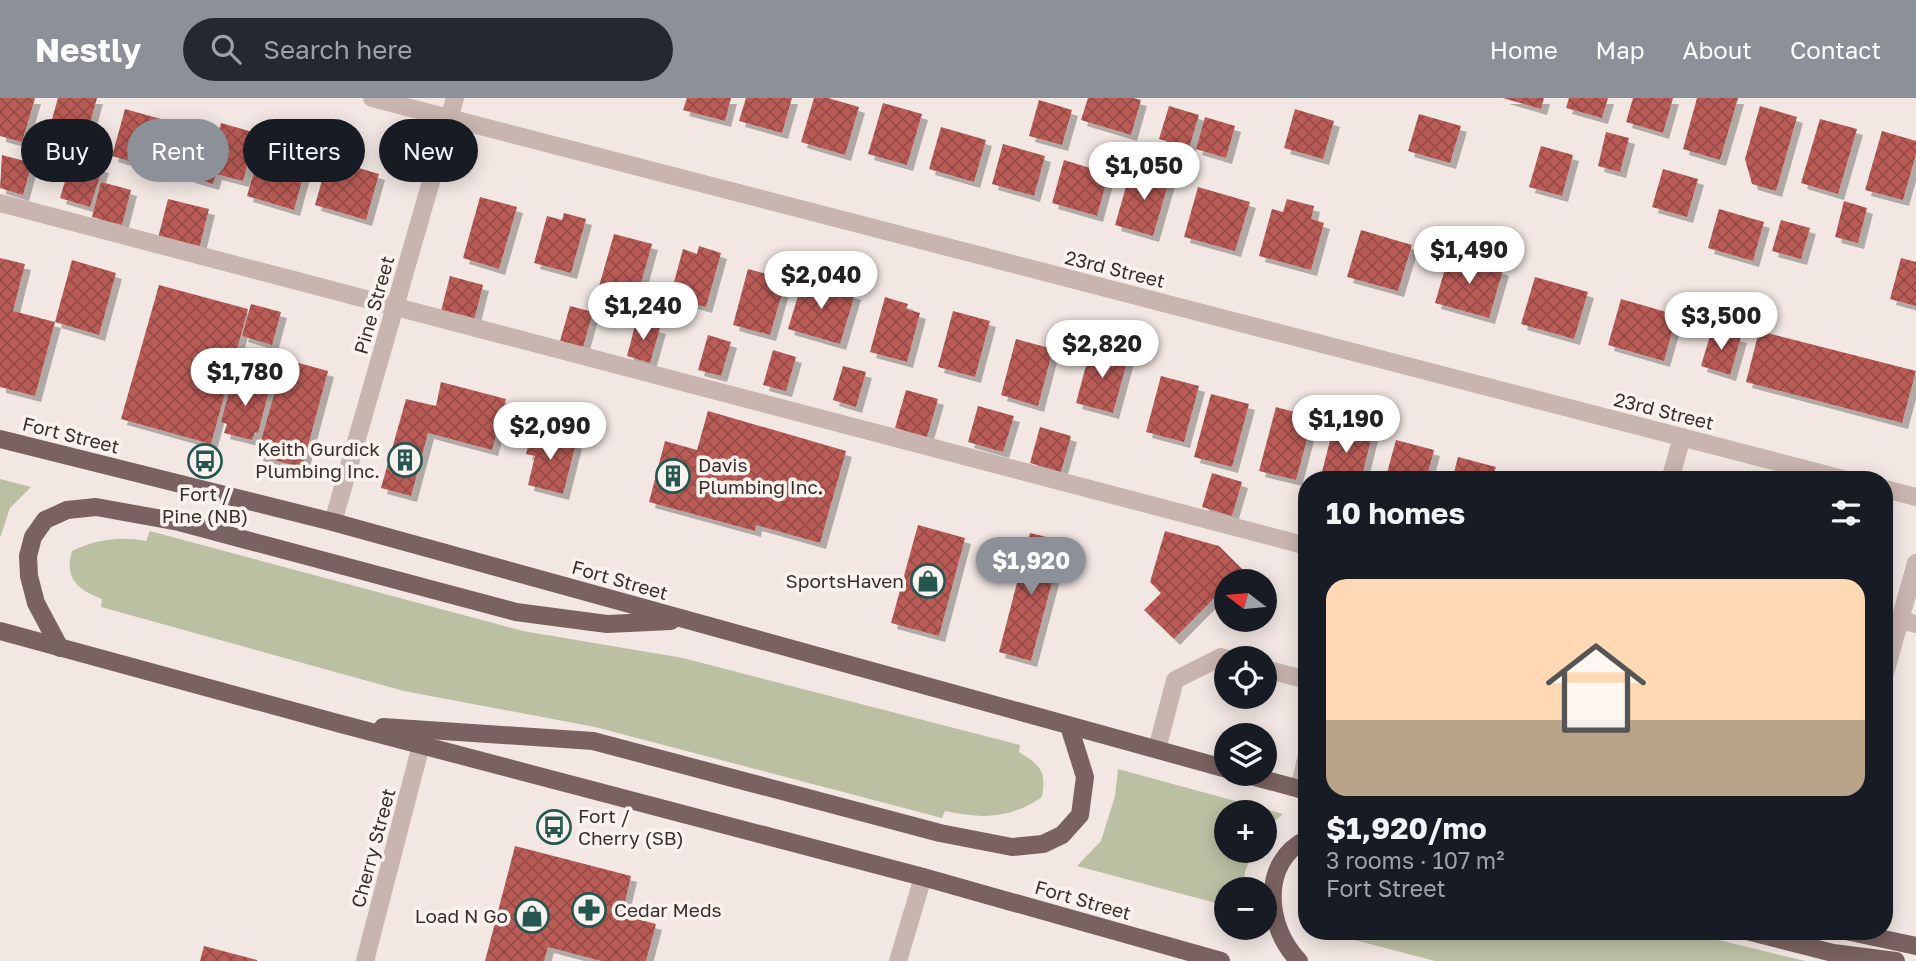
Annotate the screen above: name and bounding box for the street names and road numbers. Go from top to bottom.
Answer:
street label: 23rd Street [1063,245,1167,292]
street label: Pine Street [349,253,399,357]
street label: 23rd Street [1612,387,1716,434]
street label: Fort Street [20,411,122,458]
street label: Fort Street [569,555,671,604]
street label: Cherry Street [346,786,399,910]
street label: Fort Street [1032,875,1134,924]

